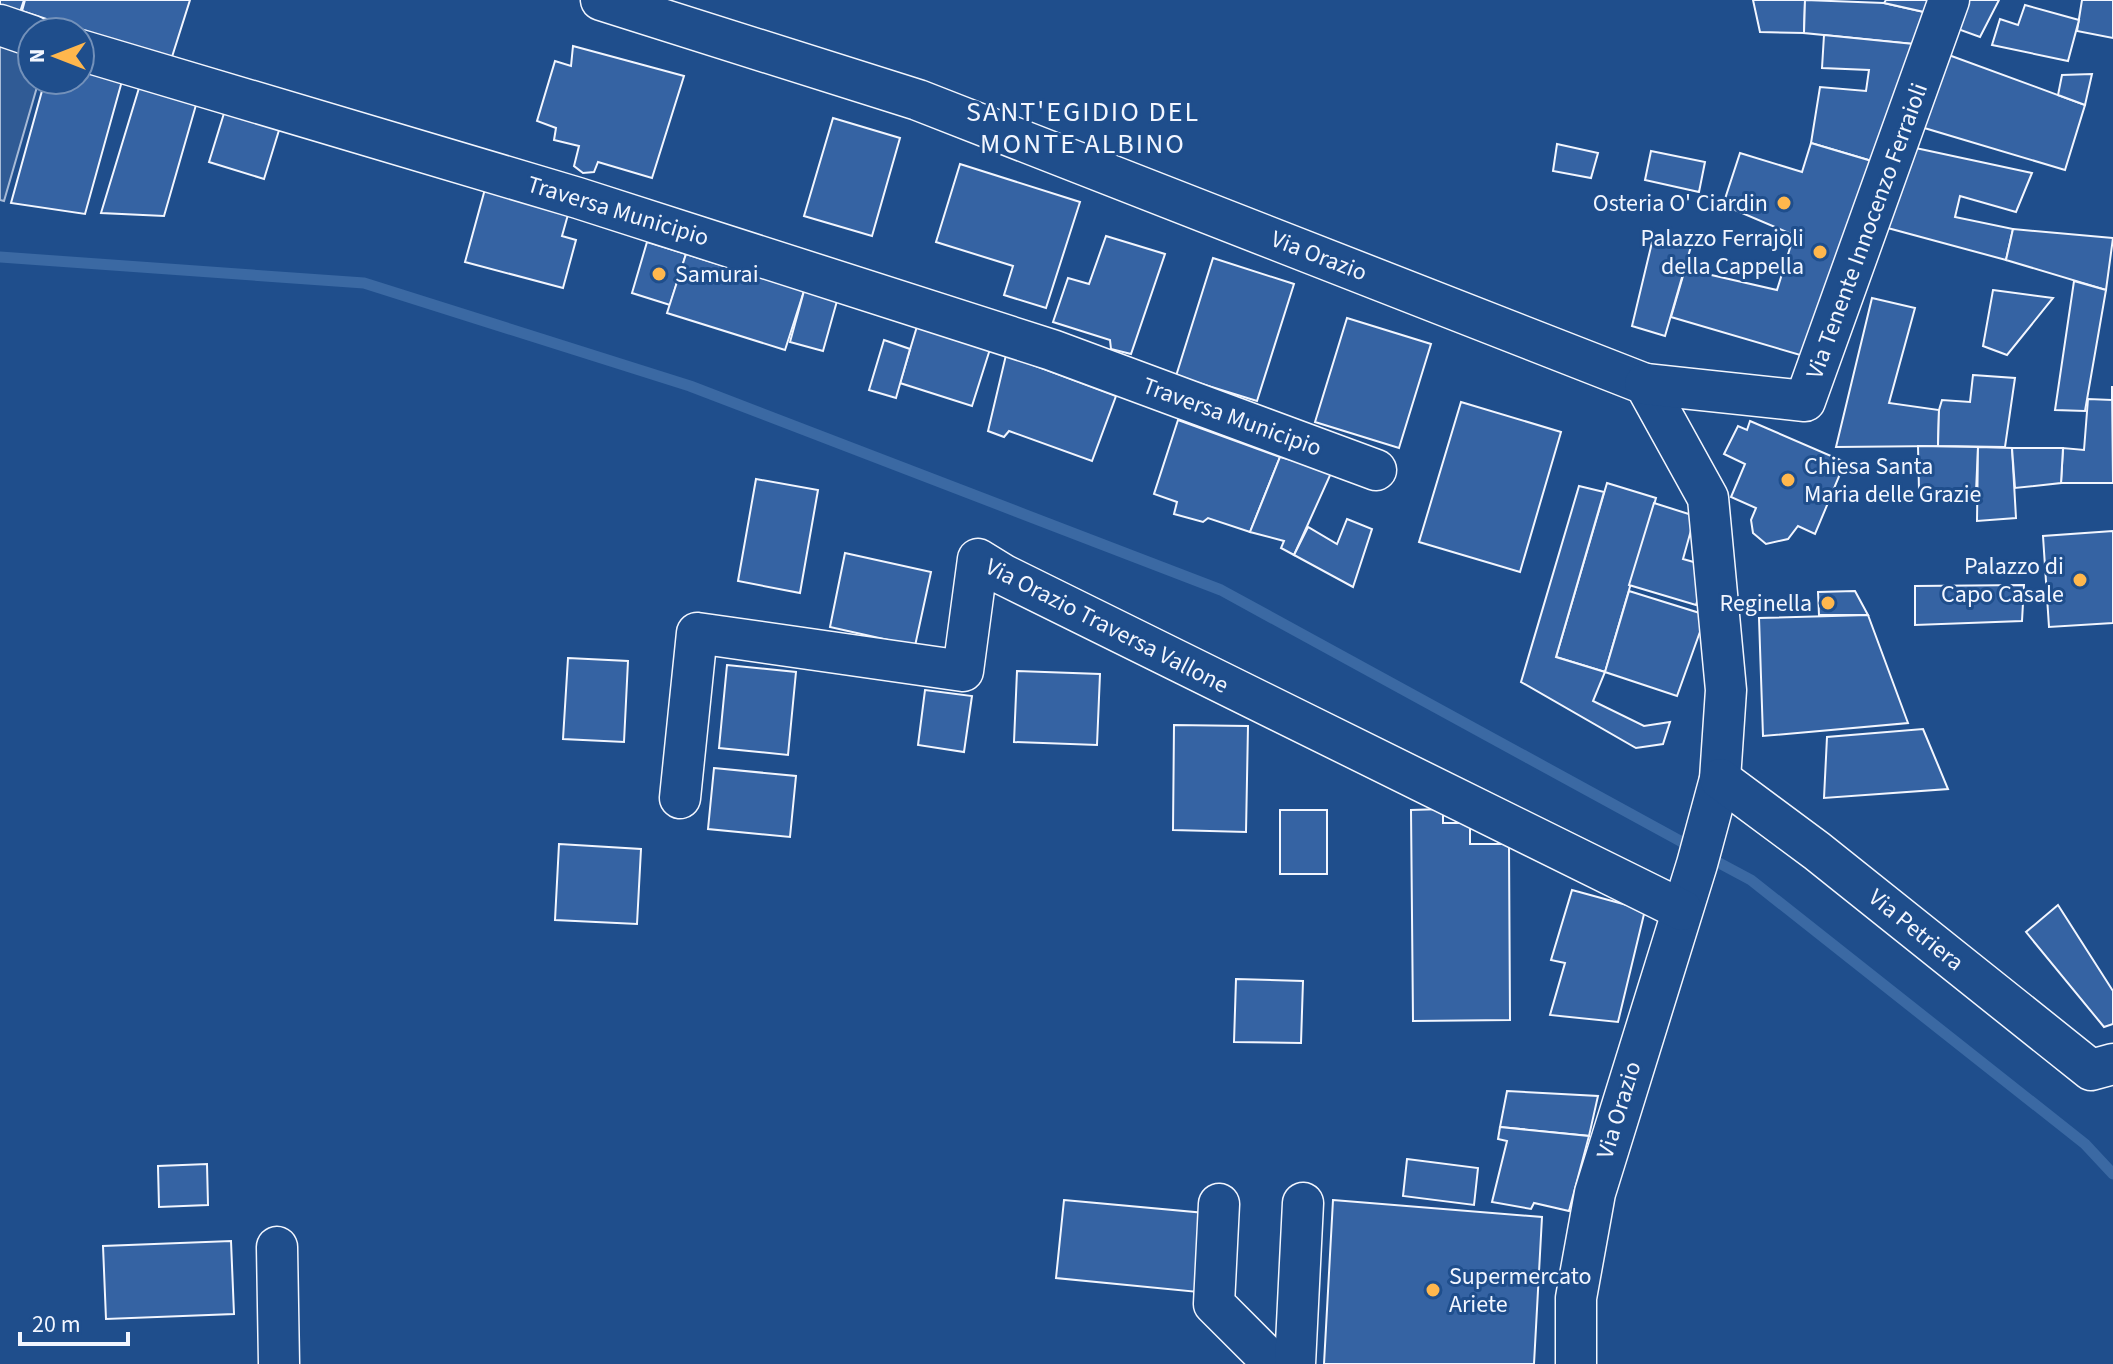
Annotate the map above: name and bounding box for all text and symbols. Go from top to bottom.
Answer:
north arrow [16,16,96,96]
text: N [21,49,53,63]
street label: Via Tenente Innocenzo Ferraioli [1797,78,1937,384]
district label: SANT'EGIDIO DEL MONTE ALBINO [966,92,1200,164]
street label: Traversa Municipio [523,167,713,255]
place label: Osteria O' Ciardin [1593,186,1768,221]
marker: Osteria O' Ciardin [1775,194,1793,212]
place label: Palazzo Ferrajoli della Cappella [1641,221,1804,284]
street label: Via Orazio [1266,222,1372,290]
marker: Palazzo Ferrajoli della Cappella [1811,243,1829,261]
place label: Samurai [675,257,759,292]
marker: Samurai [650,265,668,283]
street label: Traversa Municipio [1137,368,1327,466]
place label: Chiesa Santa Maria delle Grazie [1804,449,1982,512]
marker: Chiesa Santa Maria delle Grazie [1779,471,1797,489]
street label: Via Orazio Traversa Vallone [979,549,1235,703]
place label: Palazzo di Capo Casale [1941,549,2064,612]
marker: Palazzo di Capo Casale [2071,571,2089,589]
place label: Reginella [1720,586,1812,621]
marker: Reginella [1819,594,1837,612]
street label: Via Petriera [1861,881,1971,979]
street label: Via Orazio [1588,1057,1650,1163]
place label: Supermercato Ariete [1449,1259,1592,1322]
marker: Supermercato Ariete [1424,1281,1442,1299]
scale bar [20,1296,128,1346]
text: 20 m [32,1307,81,1342]

